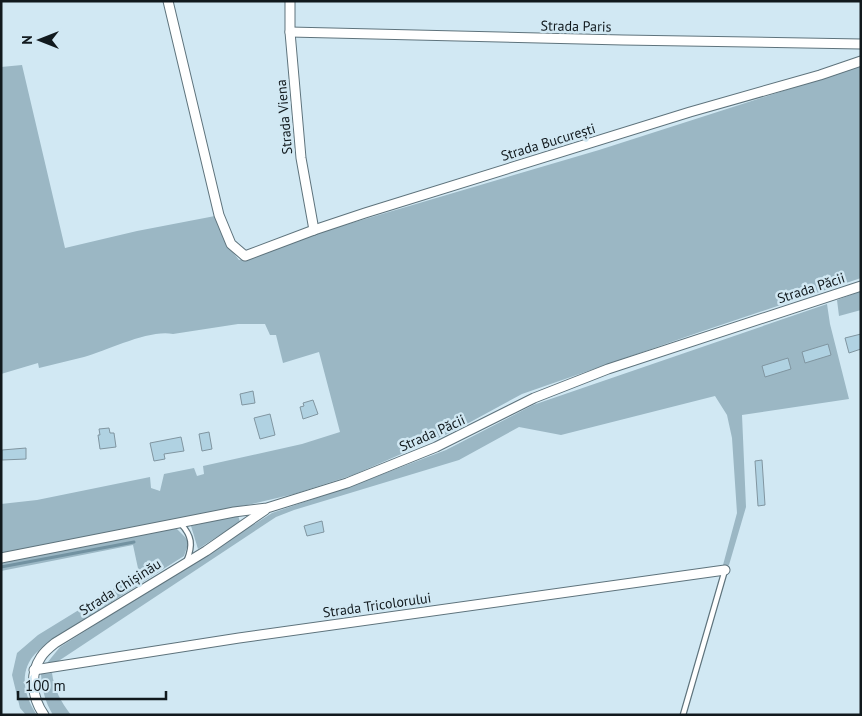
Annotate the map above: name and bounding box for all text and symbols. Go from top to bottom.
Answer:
north arrow [15,15,65,65]
street label: Strada Paris [540,16,612,36]
text: N [18,35,36,45]
street label: Strada Viena [272,79,296,155]
street label: Strada București [499,119,597,165]
street label: Strada Păcii [775,269,847,307]
street label: Strada Păcii [396,411,468,455]
street label: Strada Chișinău [76,555,164,619]
street label: Strada Tricolorului [322,588,432,622]
scale bar [18,668,165,700]
text: 100 m [25,676,66,695]

